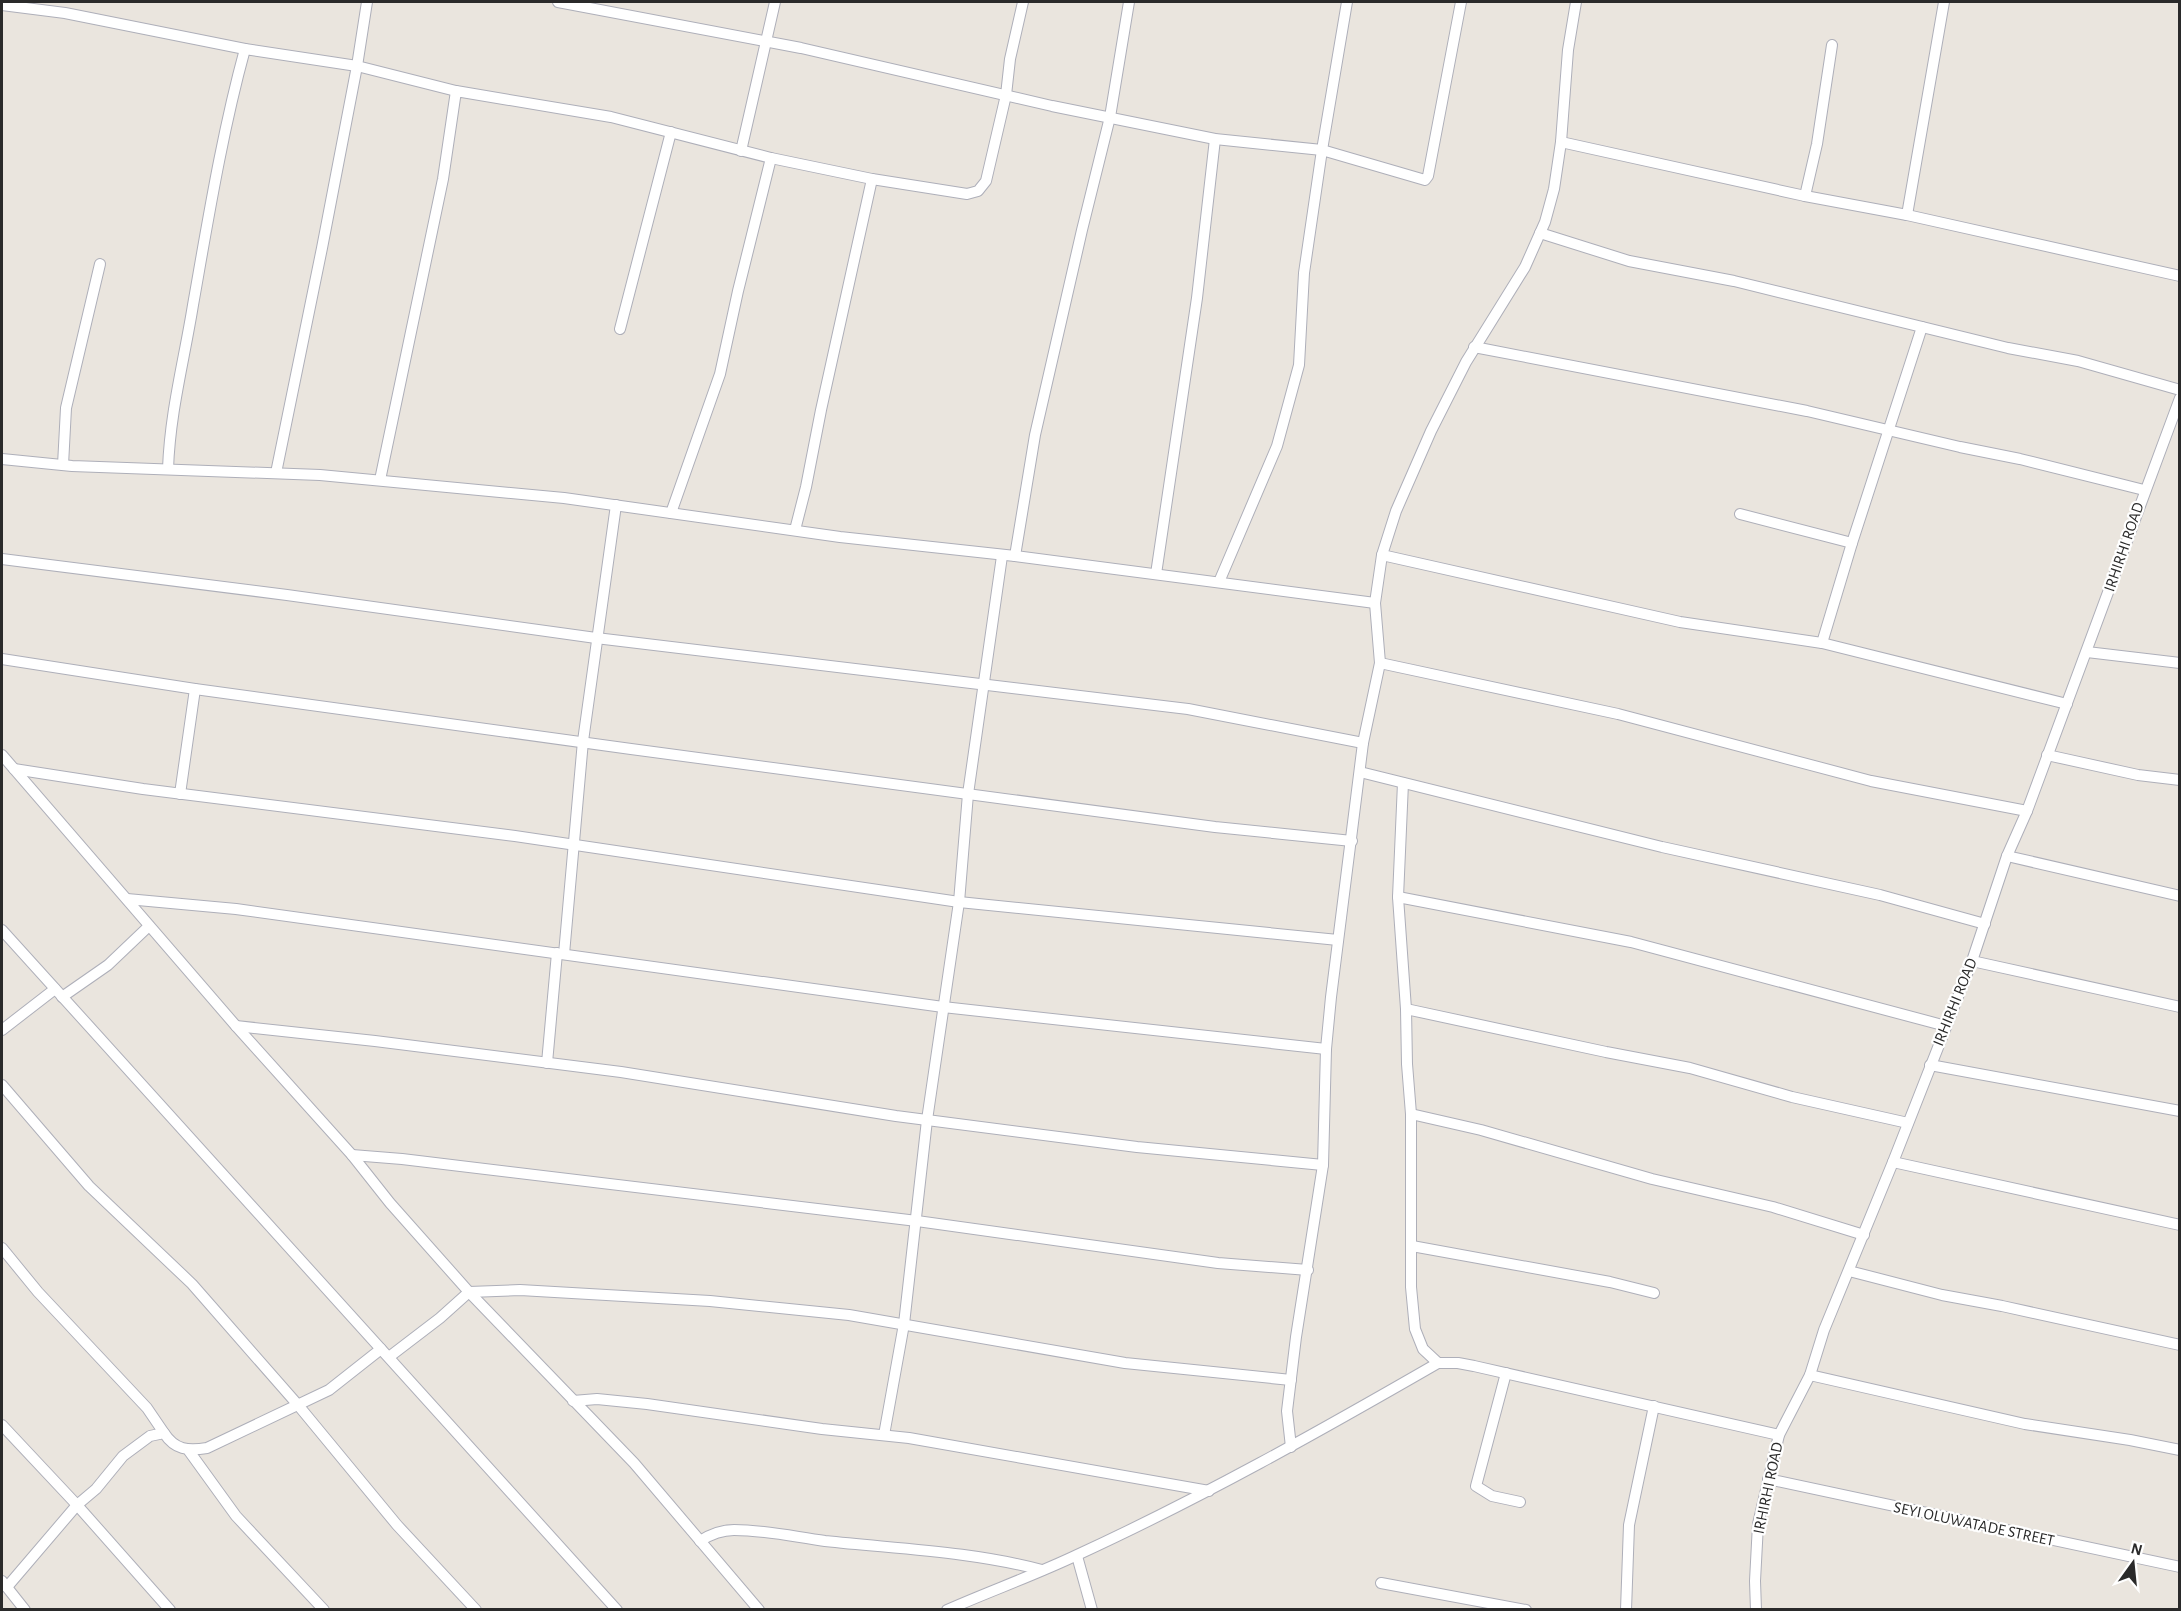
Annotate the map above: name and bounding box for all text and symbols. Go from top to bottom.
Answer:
street label: IRHIRHI ROAD [2101,500,2147,594]
street label: IRHIRHI ROAD [1930,956,1980,1048]
street label: IRHIRHI ROAD [1750,1441,1786,1535]
street label: SEYI OLUWATADE STREET [1892,1499,2056,1549]
north arrow [2103,1533,2163,1593]
text: N [2129,1540,2144,1559]

